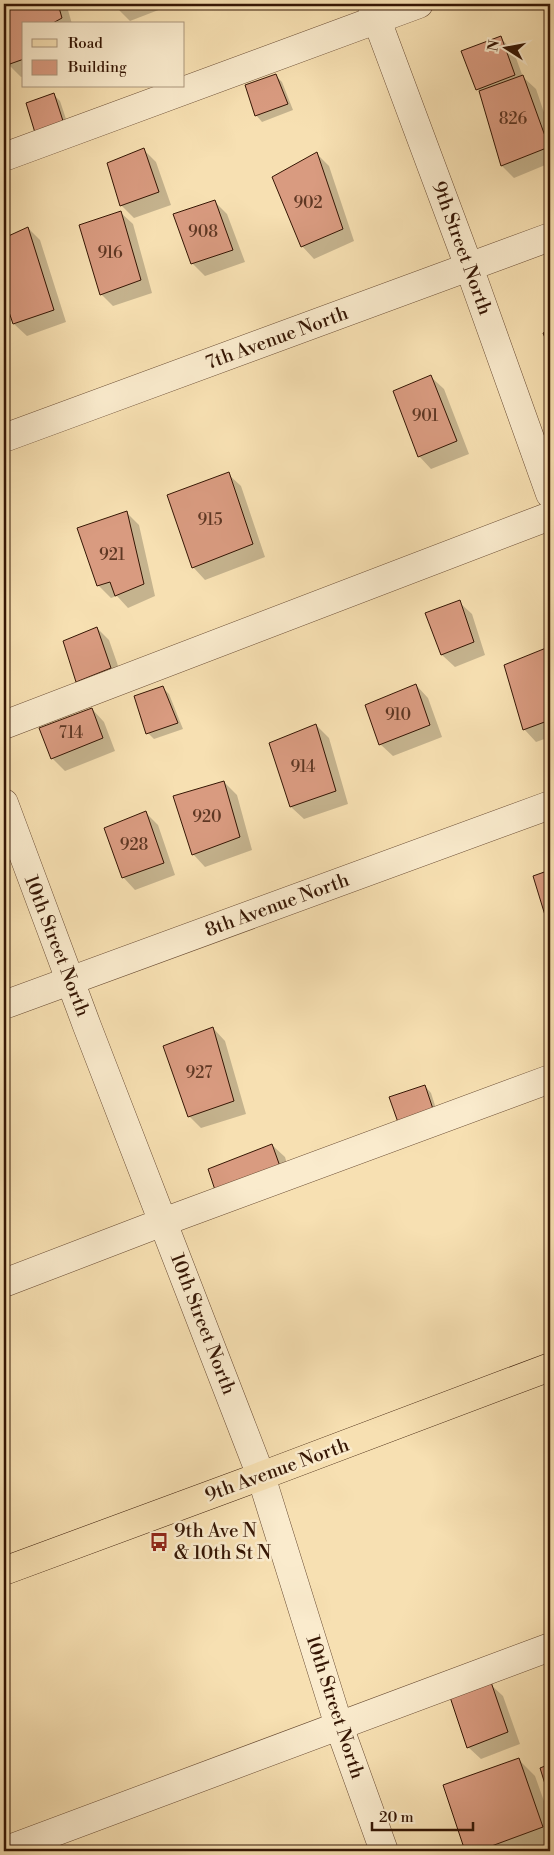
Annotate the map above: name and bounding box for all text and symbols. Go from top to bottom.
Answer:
legend [22,22,185,88]
north arrow [482,22,532,72]
text: Road [68,34,103,53]
text: N [484,39,504,53]
text: Building [67,58,127,77]
house number: 826 [499,109,528,129]
street label: 9th Street North [427,178,497,318]
house number: 902 [293,193,323,213]
house number: 908 [188,222,218,242]
house number: 916 [97,243,123,263]
street label: 7th Avenue North [202,301,352,375]
house number: 901 [412,406,438,426]
house number: 915 [198,510,223,530]
house number: 921 [99,545,125,565]
house number: 910 [385,705,411,725]
house number: 714 [59,723,84,743]
house number: 914 [291,757,316,777]
house number: 920 [192,807,222,827]
house number: 928 [120,835,149,855]
street label: 8th Avenue North [201,868,353,942]
street label: 10th Street North [19,872,95,1020]
house number: 927 [186,1063,212,1083]
street label: 10th Street North [165,1250,241,1398]
street label: 9th Avenue North [202,1433,352,1507]
place label: 9th Ave N & 10th St N [174,1519,271,1565]
bus stop icon: 9th Ave N & 10th St N [148,1531,170,1553]
street label: 10th Street North [300,1632,370,1782]
scale bar [372,1800,473,1832]
text: 20 m [379,1808,414,1827]

